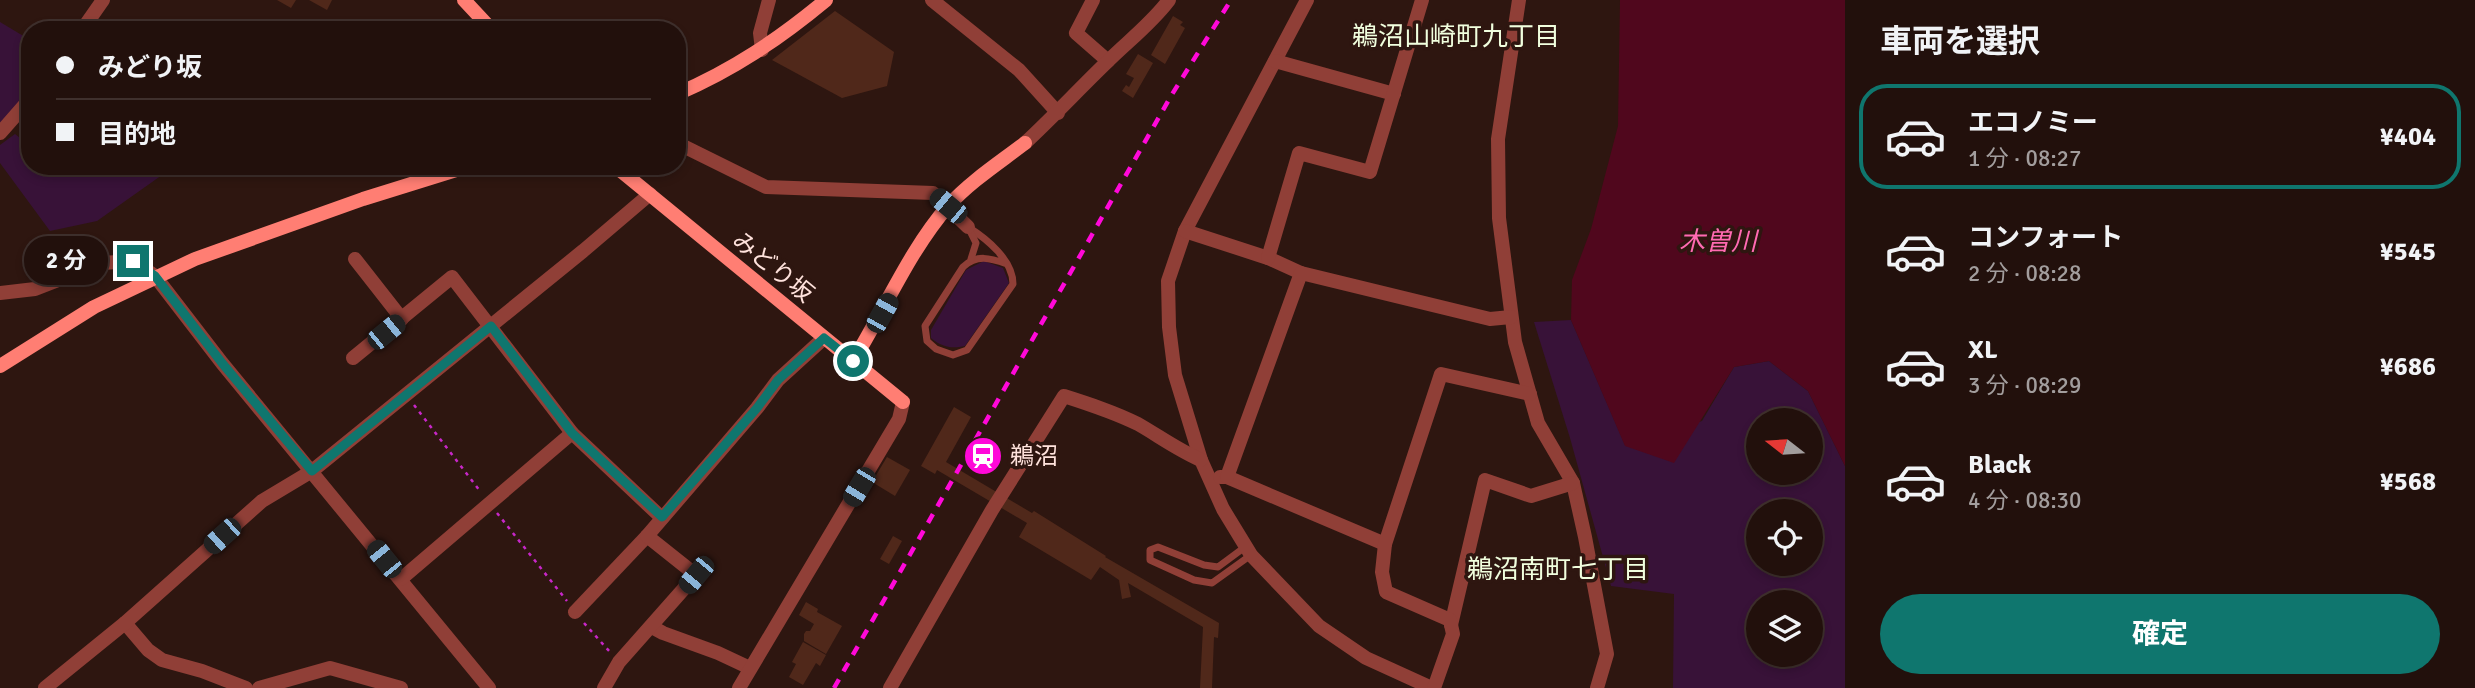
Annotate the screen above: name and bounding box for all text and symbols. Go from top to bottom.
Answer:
district label: 鵜沼山崎町九丁目 [1352,21,1560,53]
text: 車両を選択 [1880,22,2040,61]
text: みどり坂 [98,52,202,84]
icon: car [1884,105,1947,168]
text: エコノミー [1968,107,2098,139]
text: 目的地 [98,119,176,151]
text: ¥404 [2380,121,2436,153]
text: 1 分 · 08:27 [1968,144,2081,173]
car [926,184,971,228]
icon: car [1884,220,1947,283]
text: コンフォート [1968,222,2123,254]
street label: みどり坂 [726,225,820,309]
water label: 木曽川 [1679,226,1760,258]
callout: 2 分 [24,236,108,286]
text: ¥545 [2380,236,2436,268]
route end [117,245,149,277]
text: 2 分 [46,246,86,275]
text: 2 分 · 08:28 [1968,259,2081,288]
car [863,290,902,336]
car [364,311,409,353]
text: XL [1968,334,1998,366]
icon: car [1884,335,1947,398]
route start [837,345,869,377]
text: ¥686 [2380,351,2436,383]
text: 3 分 · 08:29 [1968,371,2081,400]
north arrow [1746,408,1824,485]
map controls [1746,408,1823,667]
station icon: 鵜沼 [962,435,1004,477]
place label: 鵜沼 [1010,441,1058,471]
text: Black [1968,449,2031,481]
icon: car [1884,450,1947,513]
car [840,464,879,510]
text: ¥568 [2380,466,2436,498]
text: 4 分 · 08:30 [1968,486,2081,515]
button: locate [1746,499,1823,576]
car [200,514,245,558]
car [363,536,406,582]
car [675,552,718,598]
district label: 鵜沼南町七丁目 [1467,554,1649,586]
button: layers [1746,590,1823,667]
button: 確定 [1880,594,2440,674]

